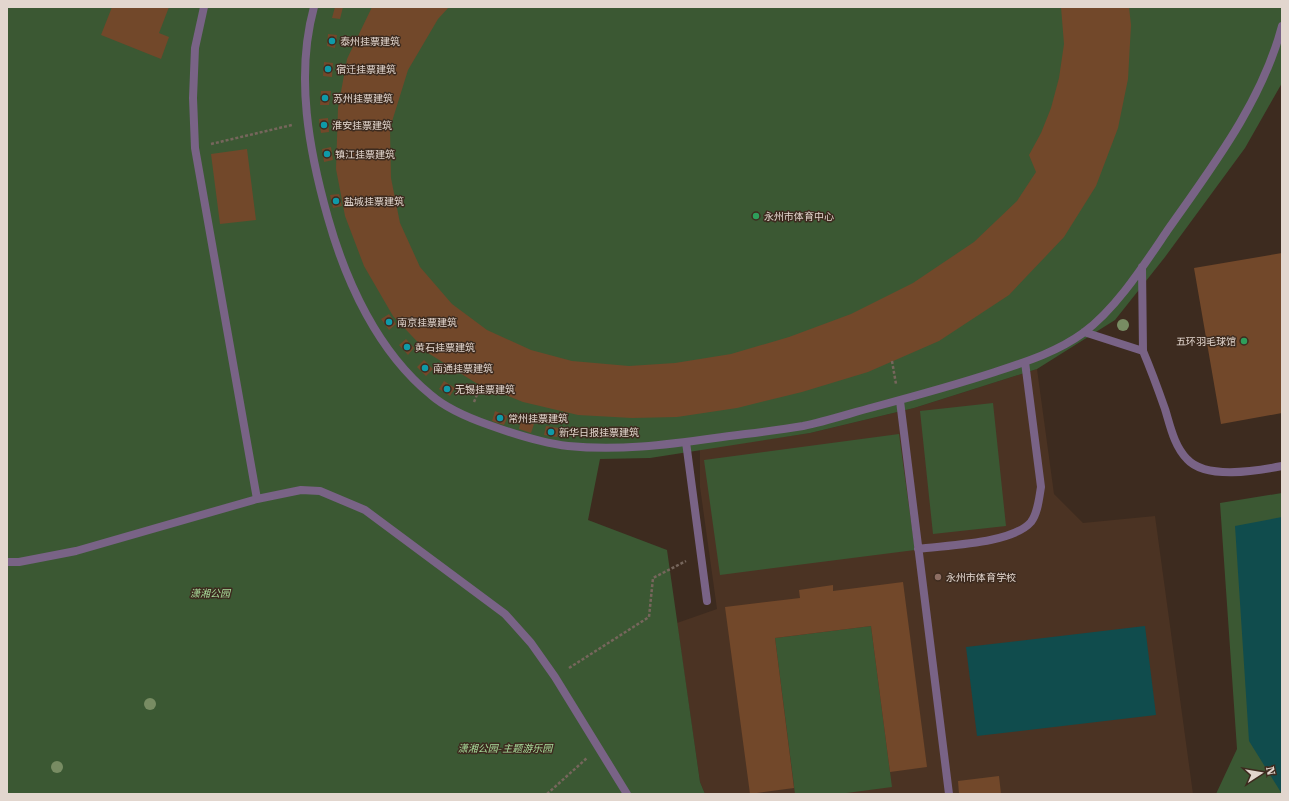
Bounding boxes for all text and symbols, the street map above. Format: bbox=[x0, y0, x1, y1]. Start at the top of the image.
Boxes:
marker: 泰州挂票建筑 bbox=[327, 36, 337, 46]
place label: 泰州挂票建筑 bbox=[340, 36, 400, 47]
marker: 宿迁挂票建筑 bbox=[323, 64, 333, 74]
place label: 宿迁挂票建筑 bbox=[336, 64, 396, 75]
marker: 苏州挂票建筑 bbox=[320, 93, 330, 103]
place label: 苏州挂票建筑 bbox=[333, 93, 393, 104]
marker: 淮安挂票建筑 bbox=[319, 120, 329, 130]
place label: 淮安挂票建筑 bbox=[332, 120, 392, 131]
marker: 镇江挂票建筑 bbox=[322, 149, 332, 159]
place label: 镇江挂票建筑 bbox=[335, 149, 395, 160]
marker: 盐城挂票建筑 bbox=[331, 196, 341, 206]
place label: 盐城挂票建筑 bbox=[344, 196, 404, 207]
marker: 永州市体育中心 bbox=[751, 211, 761, 221]
place label: 永州市体育中心 bbox=[764, 211, 834, 222]
marker: 南京挂票建筑 bbox=[384, 317, 394, 327]
place label: 南京挂票建筑 bbox=[397, 317, 457, 328]
place label: 五环羽毛球馆 bbox=[1176, 336, 1236, 347]
marker: 五环羽毛球馆 bbox=[1239, 336, 1249, 346]
marker: 黄石挂票建筑 bbox=[402, 342, 412, 352]
place label: 黄石挂票建筑 bbox=[415, 342, 475, 353]
marker: 南通挂票建筑 bbox=[420, 363, 430, 373]
place label: 南通挂票建筑 bbox=[433, 363, 493, 374]
marker: 无锡挂票建筑 bbox=[442, 384, 452, 394]
place label: 无锡挂票建筑 bbox=[455, 384, 515, 395]
marker: 常州挂票建筑 bbox=[495, 413, 505, 423]
place label: 常州挂票建筑 bbox=[508, 413, 568, 424]
marker: 新华日报挂票建筑 bbox=[546, 427, 556, 437]
place label: 新华日报挂票建筑 bbox=[559, 427, 639, 438]
marker: 永州市体育学校 bbox=[933, 572, 943, 582]
place label: 永州市体育学校 bbox=[946, 572, 1016, 583]
park label: 潇湘公园 bbox=[190, 588, 232, 599]
park label: 潇湘公园-主题游乐园 bbox=[458, 743, 554, 754]
north arrow bbox=[1241, 753, 1281, 793]
text: N bbox=[1263, 766, 1278, 777]

